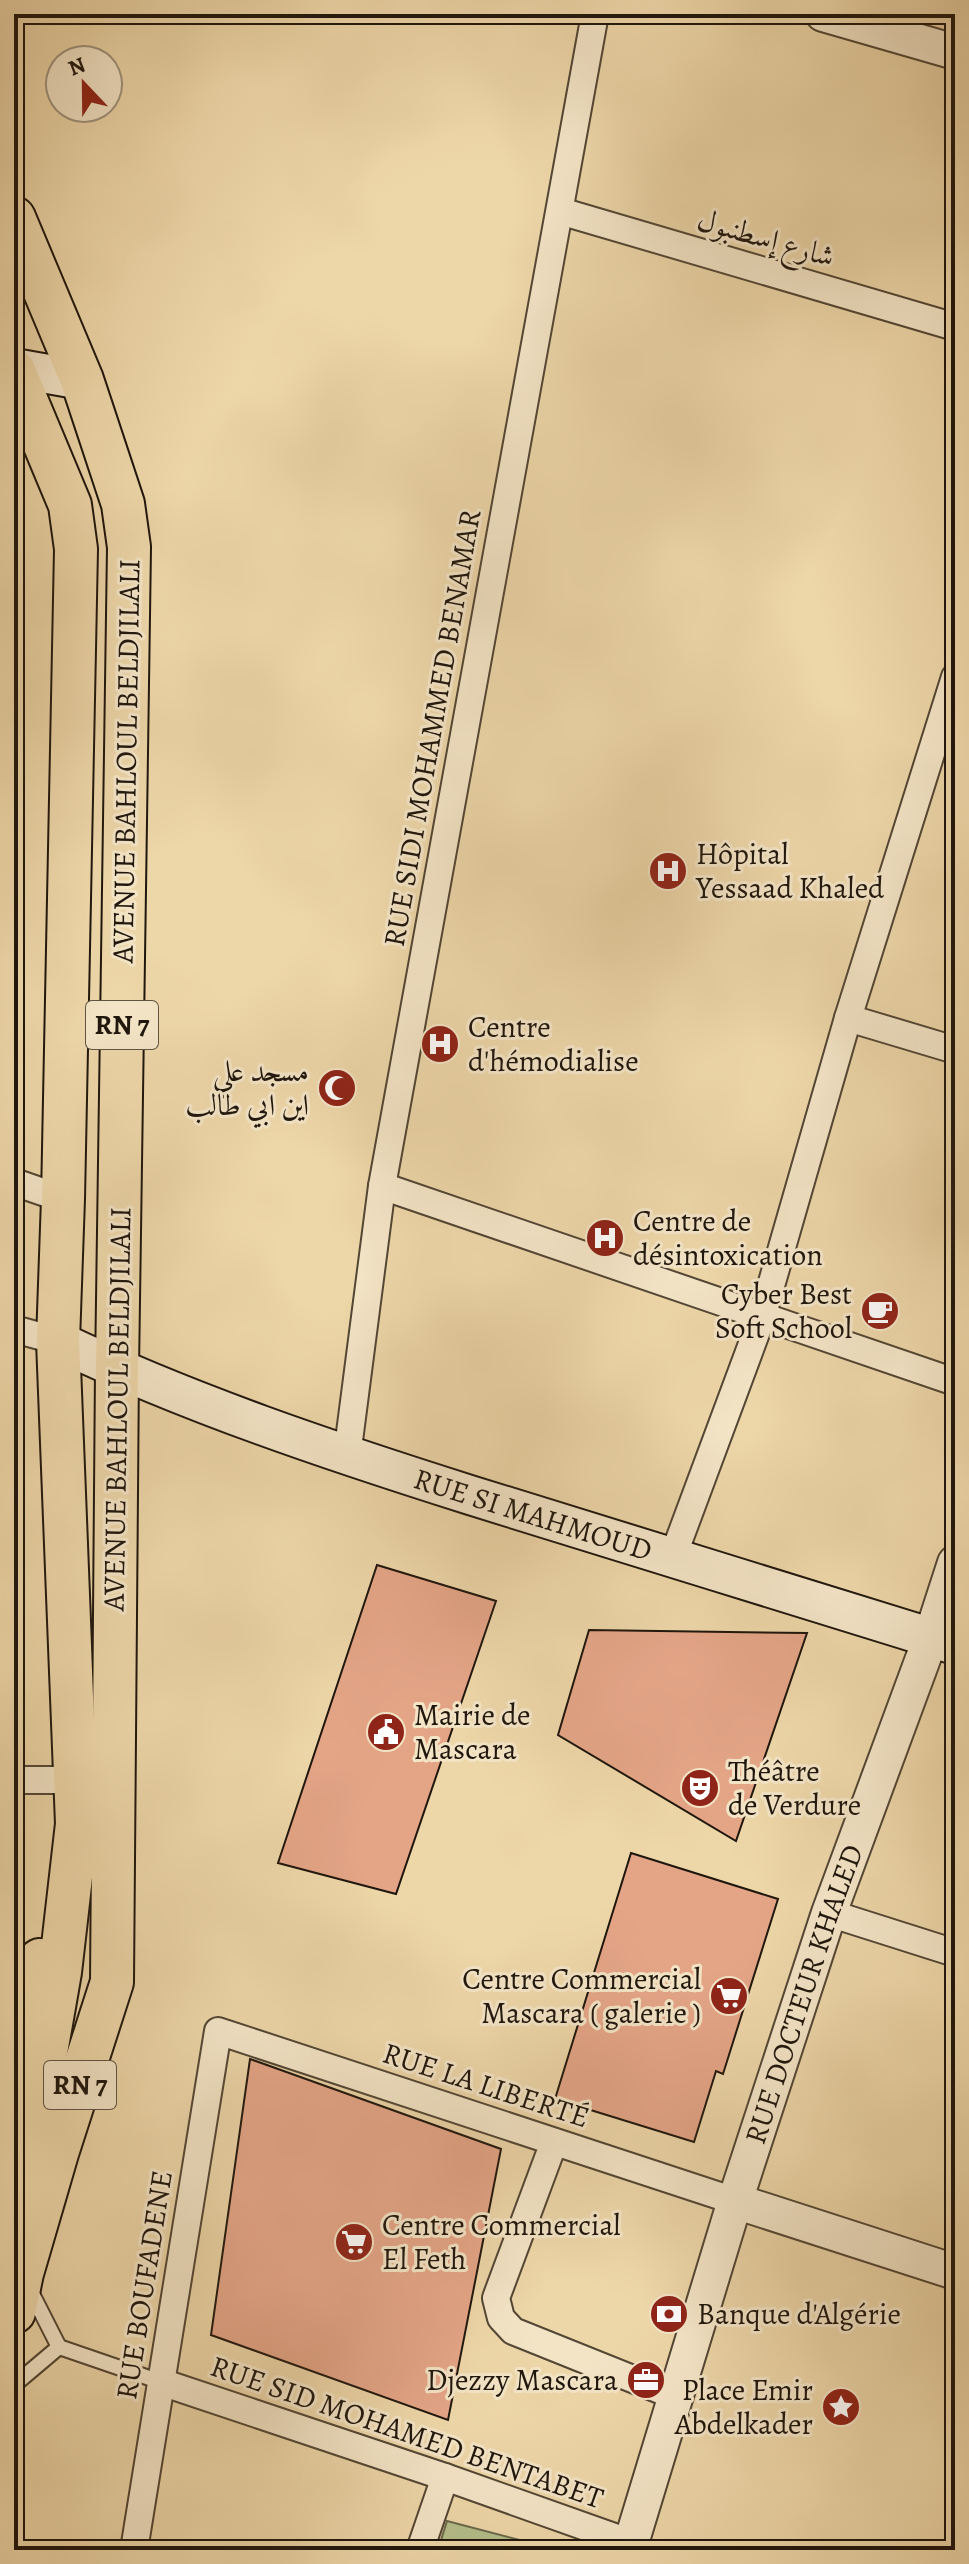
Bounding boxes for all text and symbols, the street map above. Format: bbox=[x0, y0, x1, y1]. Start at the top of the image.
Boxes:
north arrow bbox=[44, 44, 124, 124]
text: N bbox=[64, 49, 90, 83]
street label: شارع إسطنبول bbox=[691, 199, 839, 281]
street label: RUE SIDI MOHAMMED BENAMAR bbox=[374, 506, 490, 950]
street label: AVENUE BAHLOUL BELDJILALI bbox=[102, 559, 150, 964]
place label: Hôpital Yessaad Khaled bbox=[695, 834, 885, 908]
hospital icon: Hôpital Yessaad Khaled bbox=[647, 850, 689, 892]
road number: RN 7 bbox=[86, 1001, 158, 1049]
place label: Centre d'hémodialise bbox=[468, 1007, 639, 1081]
hospital icon: Centre d'hémodialise bbox=[419, 1023, 461, 1065]
place label: مسجد علي اين ابي طالب bbox=[185, 1051, 309, 1129]
mosque icon: مسجد علي اين ابي طالب bbox=[316, 1067, 358, 1109]
place label: Centre de désintoxication bbox=[633, 1201, 823, 1275]
street label: AVENUE BAHLOUL BELDJILALI bbox=[93, 1207, 141, 1612]
hospital icon: Centre de désintoxication bbox=[584, 1217, 626, 1259]
place label: Cyber Best Soft School bbox=[715, 1274, 852, 1348]
cafe icon: Cyber Best Soft School bbox=[859, 1290, 901, 1332]
street label: RUE SI MAHMOUD bbox=[409, 1458, 657, 1570]
place label: Mairie de Mascara bbox=[414, 1695, 530, 1769]
public building icon: Mairie de Mascara bbox=[365, 1711, 407, 1753]
place label: Théâtre de Verdure bbox=[728, 1751, 861, 1825]
theatre icon: Théâtre de Verdure bbox=[679, 1767, 721, 1809]
street label: RUE DOCTEUR KHALED bbox=[735, 1839, 873, 2149]
place label: Centre Commercial Mascara ( galerie ) bbox=[462, 1959, 701, 2033]
supermarket icon: Centre Commercial Mascara ( galerie ) bbox=[708, 1975, 750, 2017]
street label: RUE LA LIBERTÉ bbox=[378, 2033, 594, 2137]
road number: RN 7 bbox=[44, 2061, 116, 2109]
street label: RUE BOUFADENE bbox=[106, 2168, 182, 2402]
place label: Centre Commercial El Feth bbox=[382, 2205, 621, 2279]
supermarket icon: Centre Commercial El Feth bbox=[333, 2221, 375, 2263]
bank icon: Banque d'Algérie bbox=[648, 2293, 690, 2335]
place label: Banque d'Algérie bbox=[697, 2294, 901, 2334]
street label: RUE SID MOHAMED BENTABET bbox=[205, 2346, 609, 2518]
office icon: Djezzy Mascara bbox=[625, 2359, 667, 2401]
place label: Djezzy Mascara bbox=[426, 2360, 618, 2400]
place label: Place Emir Abdelkader bbox=[674, 2370, 813, 2444]
place icon: Place Emir Abdelkader bbox=[820, 2386, 862, 2428]

